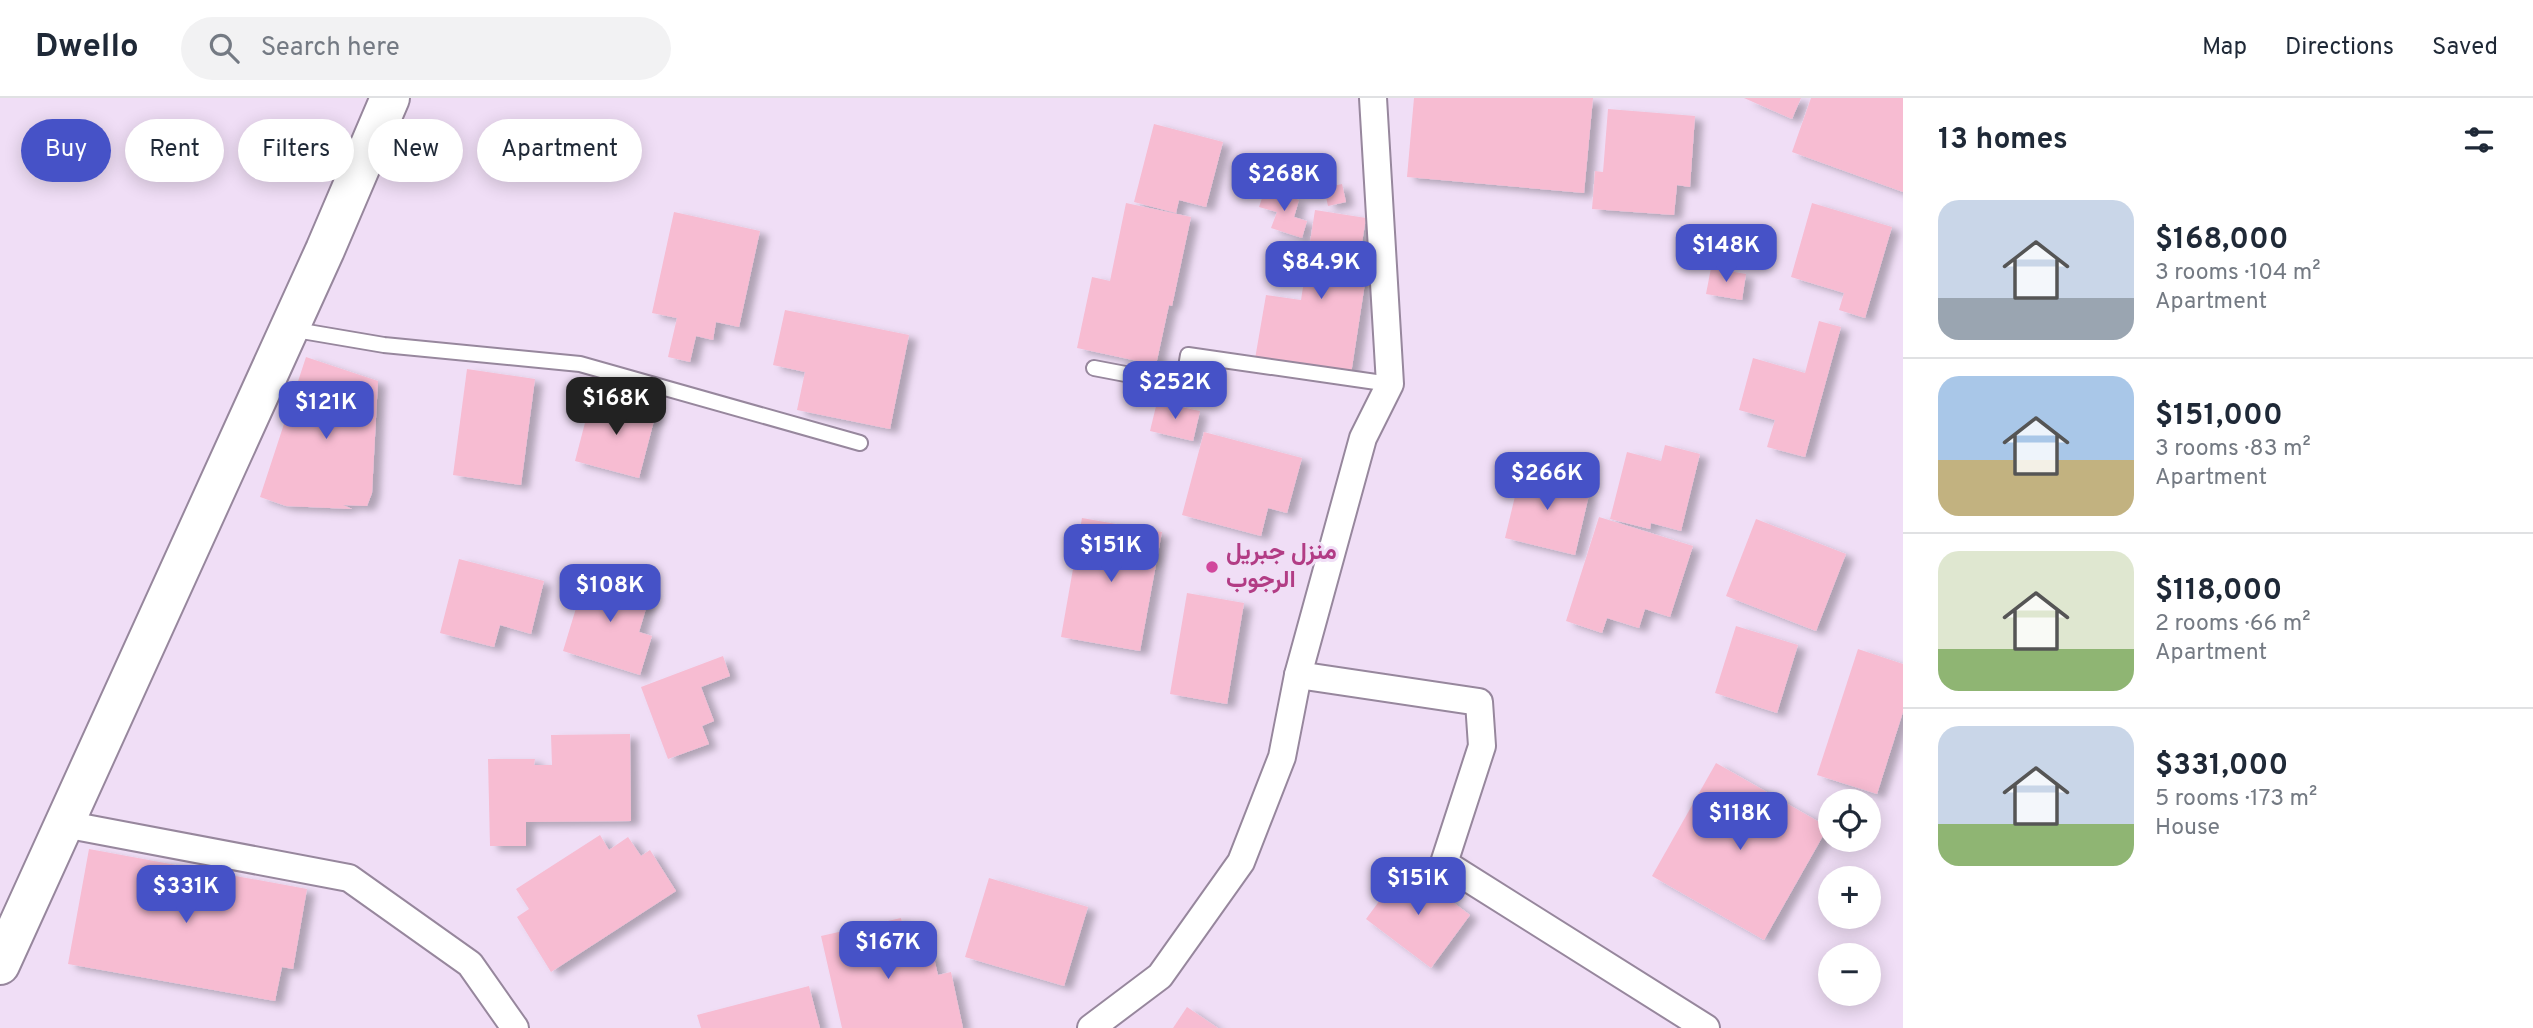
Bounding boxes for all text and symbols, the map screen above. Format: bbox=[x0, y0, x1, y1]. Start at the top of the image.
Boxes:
search box bbox=[181, 17, 671, 80]
text: Dwello bbox=[35, 27, 139, 69]
icon: search bbox=[205, 29, 243, 67]
text: Search here bbox=[261, 32, 400, 65]
text: Map bbox=[2202, 33, 2247, 63]
text: Directions bbox=[2285, 33, 2394, 63]
text: Saved bbox=[2432, 33, 2498, 63]
chip: Buy bbox=[21, 119, 111, 182]
chip: Rent bbox=[125, 119, 224, 182]
chip: Filters bbox=[238, 119, 354, 182]
chip: New bbox=[368, 119, 463, 182]
chip: Apartment bbox=[477, 119, 642, 182]
icon: filters bbox=[2460, 121, 2498, 159]
text: 13 homes bbox=[1938, 122, 2068, 159]
pin: $268K bbox=[1235, 153, 1333, 213]
text: $268K bbox=[1248, 161, 1320, 190]
text: $168,000 bbox=[2155, 222, 2289, 259]
pin: $148K bbox=[1677, 225, 1775, 284]
icon: home bbox=[1994, 228, 2078, 312]
text: $148K bbox=[1692, 232, 1760, 261]
pin: $84.9K bbox=[1264, 242, 1378, 301]
text: $84.9K bbox=[1281, 249, 1361, 278]
text: 3 rooms · 104 m² bbox=[2155, 259, 2320, 288]
text: Apartment bbox=[2155, 288, 2267, 317]
pin: $252K bbox=[1126, 362, 1224, 421]
text: $252K bbox=[1139, 369, 1211, 398]
pin: $168K bbox=[567, 378, 665, 437]
pin: $121K bbox=[277, 382, 375, 441]
text: $168K bbox=[582, 385, 650, 414]
text: $121K bbox=[295, 389, 357, 418]
text: $151,000 bbox=[2155, 398, 2283, 435]
icon: home bbox=[1994, 404, 2078, 488]
text: 3 rooms · 83 m² bbox=[2155, 435, 2311, 464]
pin: $266K bbox=[1498, 452, 1596, 512]
text: $266K bbox=[1511, 460, 1583, 489]
text: Apartment bbox=[2155, 464, 2267, 493]
pin: $151K bbox=[1062, 524, 1160, 584]
text: $151K bbox=[1080, 532, 1142, 561]
place label: منزل جبريل الرجوب bbox=[1226, 538, 1337, 596]
marker: منزل جبريل الرجوب bbox=[1204, 559, 1220, 575]
pin: $108K bbox=[561, 564, 659, 624]
text: $108K bbox=[576, 572, 644, 601]
text: $118,000 bbox=[2155, 573, 2282, 610]
icon: home bbox=[1994, 579, 2078, 663]
text: 2 rooms · 66 m² bbox=[2155, 610, 2311, 639]
text: Apartment bbox=[2155, 639, 2267, 668]
text: $331,000 bbox=[2155, 748, 2288, 785]
icon: home bbox=[1994, 754, 2078, 838]
text: 5 rooms · 173 m² bbox=[2155, 785, 2317, 814]
map controls bbox=[1818, 789, 1881, 1006]
button: locate bbox=[1818, 789, 1881, 852]
pin: $118K bbox=[1691, 792, 1789, 852]
text: $118K bbox=[1709, 800, 1771, 829]
text: House bbox=[2155, 814, 2220, 843]
pin: $151K bbox=[1369, 858, 1467, 917]
text: $151K bbox=[1387, 865, 1449, 894]
pin: $331K bbox=[137, 866, 235, 925]
button: + bbox=[1818, 866, 1881, 929]
text: $331K bbox=[153, 873, 219, 902]
pin: $167K bbox=[839, 922, 937, 981]
text: $167K bbox=[855, 929, 921, 958]
button: − bbox=[1818, 943, 1881, 1006]

